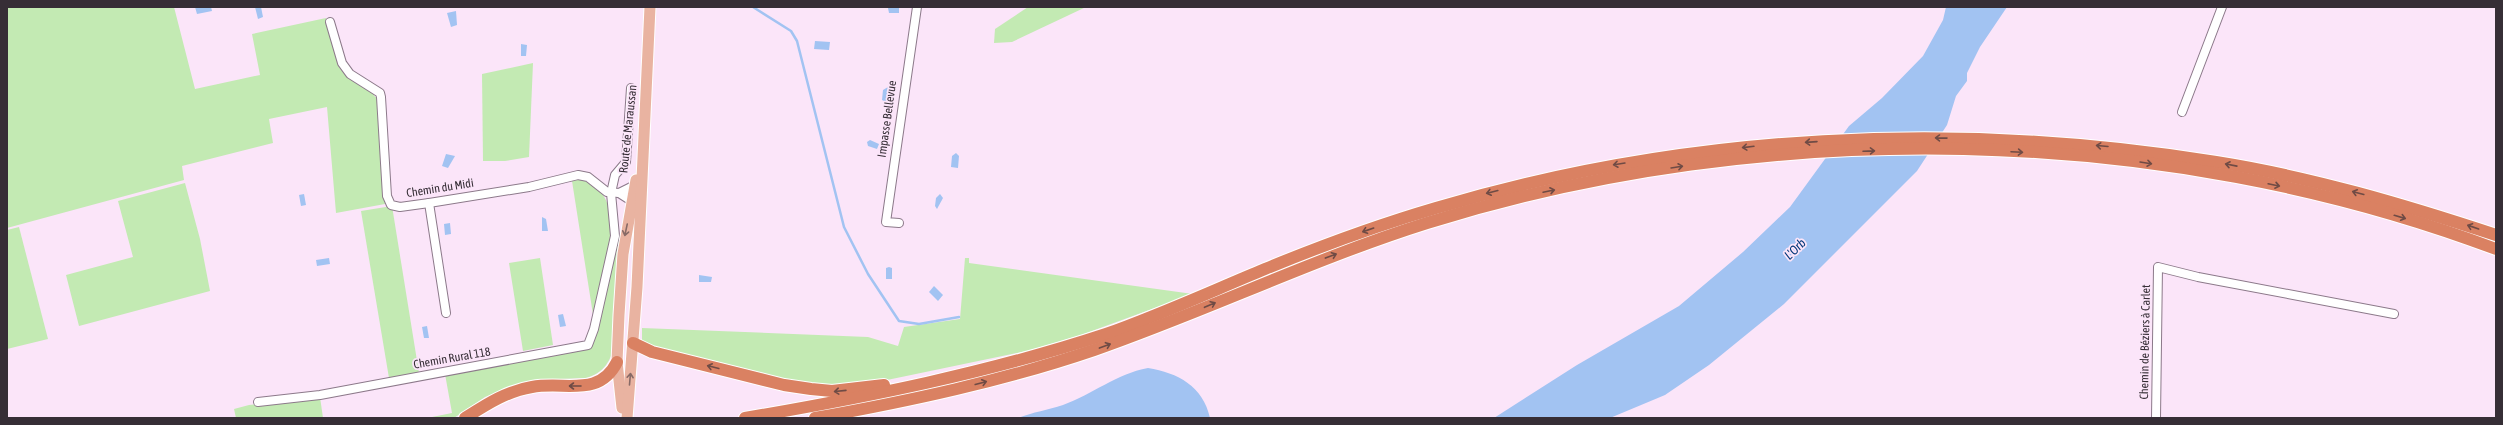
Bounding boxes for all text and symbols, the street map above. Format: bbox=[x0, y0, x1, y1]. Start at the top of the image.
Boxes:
street label: Impasse Bellevue bbox=[875, 80, 899, 158]
street label: Route de Maraussan bbox=[616, 84, 640, 174]
one-way arrow bbox=[1935, 134, 1948, 142]
one-way arrow bbox=[1805, 138, 1818, 145]
one-way arrow bbox=[1742, 143, 1755, 151]
one-way arrow bbox=[2096, 143, 2109, 150]
one-way arrow bbox=[1862, 147, 1875, 154]
one-way arrow bbox=[2010, 148, 2023, 156]
one-way arrow bbox=[2139, 160, 2152, 168]
one-way arrow bbox=[2225, 160, 2238, 168]
one-way arrow bbox=[1613, 161, 1626, 169]
one-way arrow bbox=[1670, 163, 1683, 171]
street label: Chemin du Midi bbox=[405, 176, 475, 200]
one-way arrow bbox=[2268, 182, 2281, 190]
one-way arrow bbox=[1542, 186, 1555, 194]
one-way arrow bbox=[1486, 189, 1499, 197]
one-way arrow bbox=[2352, 189, 2365, 196]
one-way arrow bbox=[2394, 214, 2407, 221]
one-way arrow bbox=[622, 223, 630, 236]
one-way arrow bbox=[2467, 223, 2479, 231]
one-way arrow bbox=[1361, 227, 1374, 234]
water label: L'Orb bbox=[1781, 235, 1809, 263]
one-way arrow bbox=[1324, 252, 1337, 259]
street label: Chemin de Béziers à Carlet bbox=[2137, 284, 2153, 400]
one-way arrow bbox=[1204, 301, 1216, 308]
one-way arrow bbox=[1099, 341, 1111, 349]
street label: Chemin Rural 118 bbox=[412, 344, 492, 372]
one-way arrow bbox=[707, 363, 720, 370]
one-way arrow bbox=[627, 373, 634, 386]
one-way arrow bbox=[974, 379, 987, 386]
one-way arrow bbox=[569, 382, 582, 390]
one-way arrow bbox=[834, 387, 847, 394]

